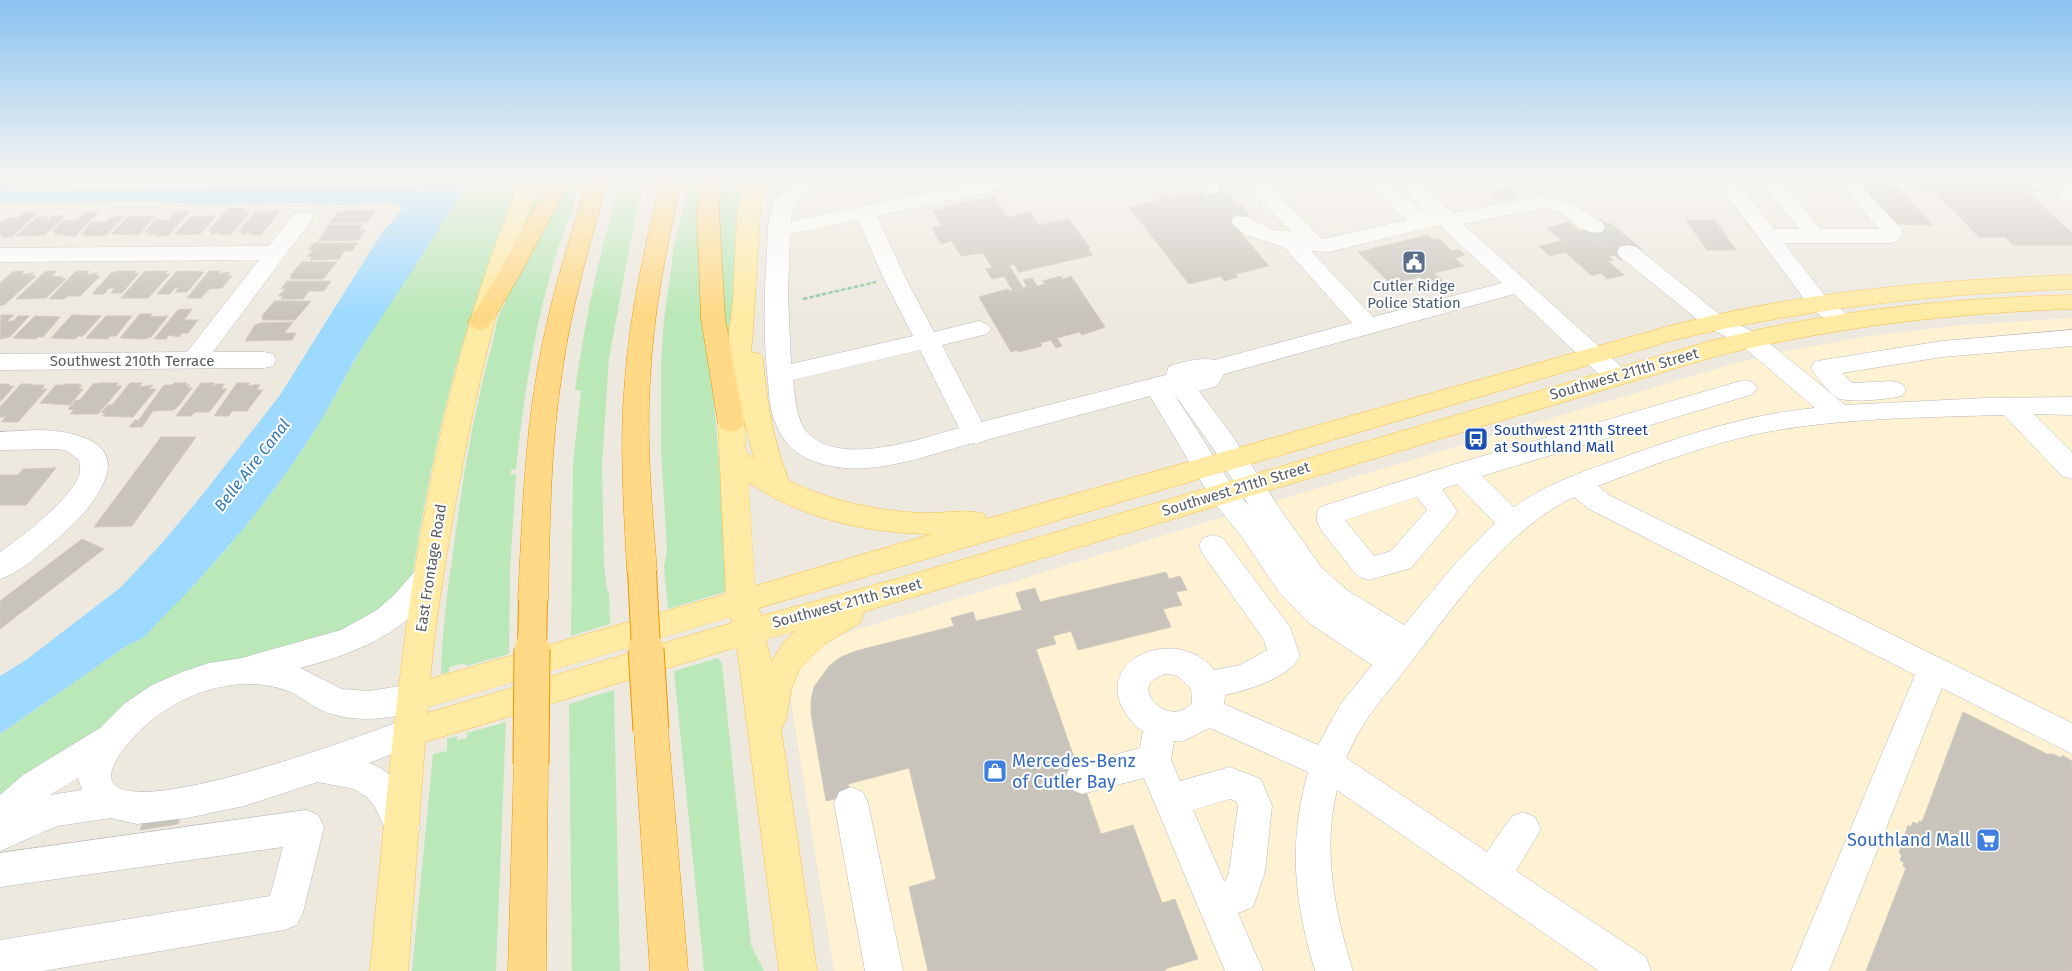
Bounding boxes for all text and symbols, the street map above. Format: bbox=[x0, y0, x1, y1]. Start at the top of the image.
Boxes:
public building icon: Cutler Ridge Police Station bbox=[1401, 249, 1427, 275]
place label: Cutler Ridge Police Station bbox=[1367, 277, 1461, 312]
street label: Southwest 211th Street bbox=[1548, 344, 1701, 404]
street label: Southwest 210th Terrace bbox=[50, 352, 214, 370]
water label: Belle Aire Canal bbox=[210, 415, 294, 515]
place label: Southwest 211th Street at Southland Mall bbox=[1494, 421, 1648, 456]
bus stop icon: Southwest 211th Street at Southland Mall bbox=[1463, 426, 1489, 452]
street label: Southwest 211th Street bbox=[1160, 458, 1313, 520]
street label: East Frontage Road bbox=[412, 503, 450, 633]
street label: Southwest 211th Street bbox=[770, 574, 924, 632]
place label: Mercedes-Benz of Cutler Bay bbox=[1012, 750, 1136, 793]
shop icon: Mercedes-Benz of Cutler Bay bbox=[982, 758, 1008, 784]
supermarket icon: Southland Mall bbox=[1975, 827, 2001, 853]
place label: Southland Mall bbox=[1847, 829, 1970, 851]

